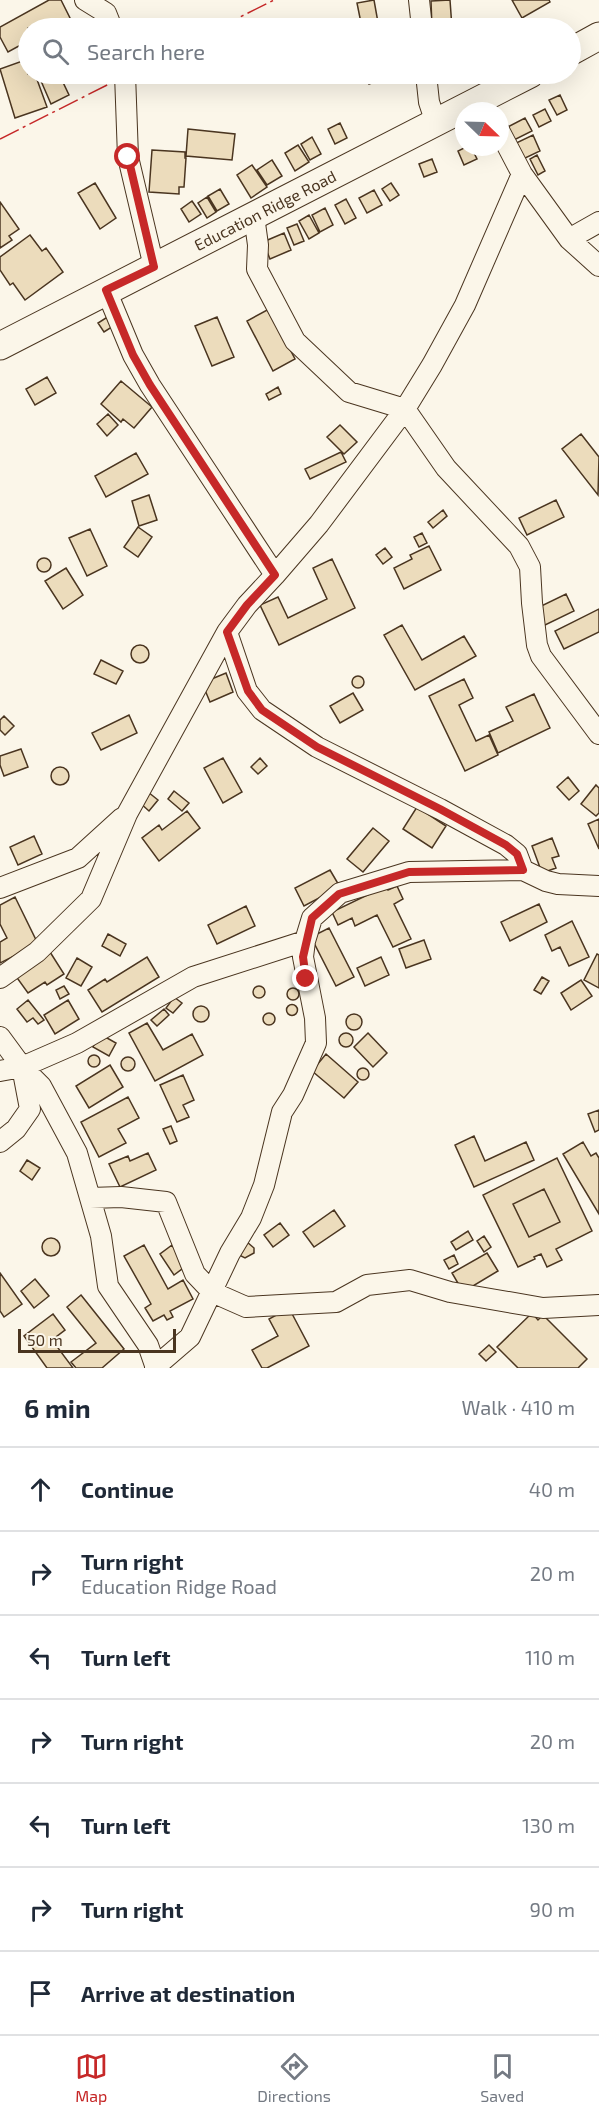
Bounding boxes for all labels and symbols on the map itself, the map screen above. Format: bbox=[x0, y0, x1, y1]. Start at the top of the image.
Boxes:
north arrow bbox=[455, 102, 509, 156]
route start bbox=[114, 143, 140, 169]
street label: Education Ridge Road bbox=[191, 166, 339, 254]
route end bbox=[292, 965, 318, 991]
scale bar bbox=[18, 1326, 176, 1354]

